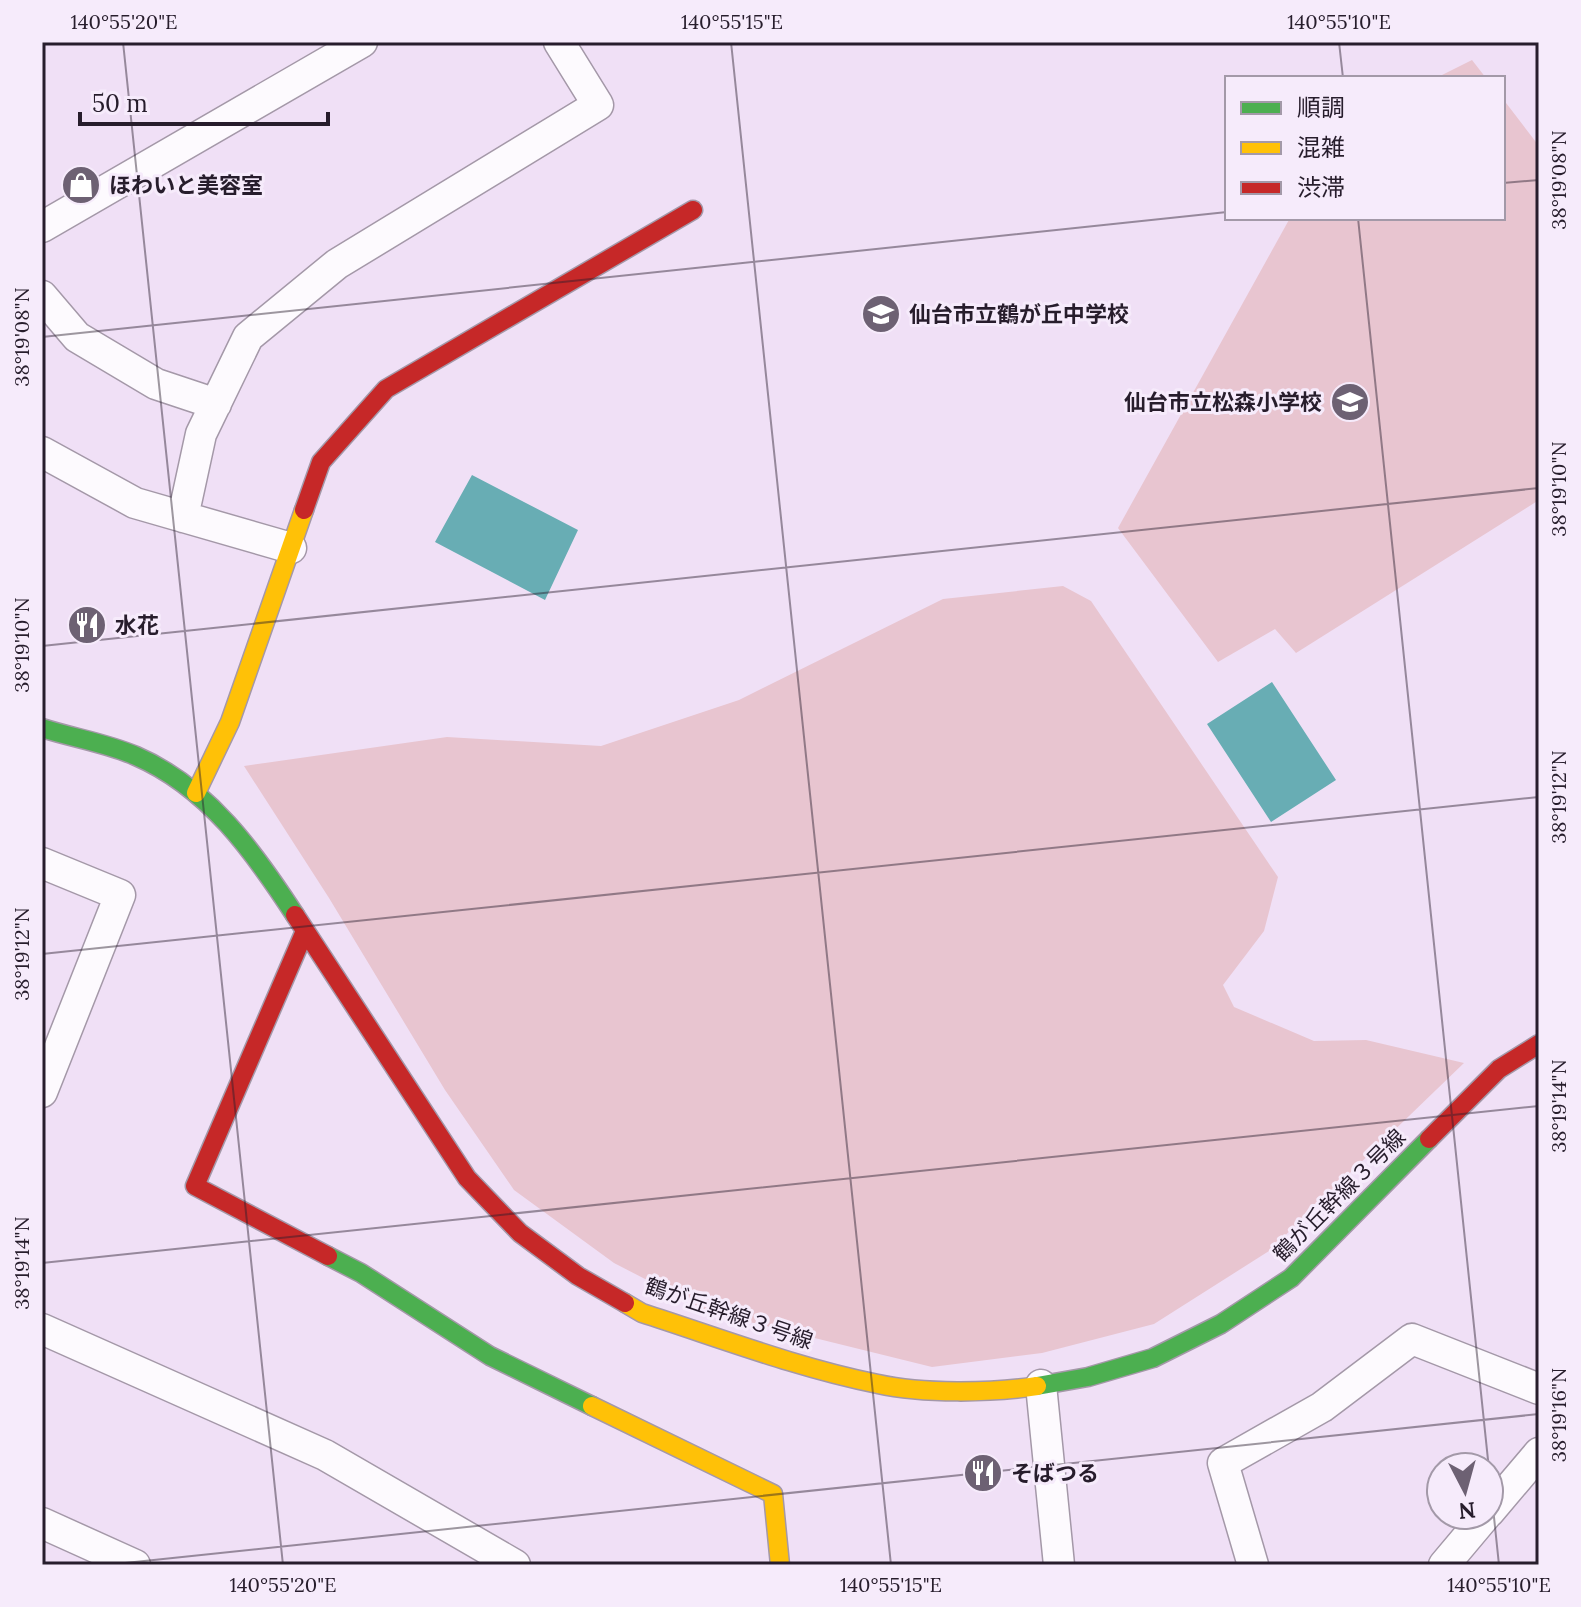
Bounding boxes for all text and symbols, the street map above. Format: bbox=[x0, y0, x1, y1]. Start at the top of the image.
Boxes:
text: 140°55'20"E bbox=[70, 9, 178, 34]
text: 140°55'15"E bbox=[681, 9, 783, 34]
text: 140°55'10"E bbox=[1287, 9, 1391, 34]
scale bar bbox=[80, 76, 328, 126]
legend bbox=[1225, 76, 1505, 220]
text: 50 m bbox=[92, 88, 148, 119]
text: 順調 bbox=[1297, 92, 1345, 123]
text: 38°19'08"N bbox=[1546, 130, 1571, 230]
text: 混雑 bbox=[1297, 132, 1345, 163]
shop icon: ほわいと美容室 bbox=[60, 164, 102, 206]
place label: ほわいと美容室 bbox=[109, 171, 263, 199]
text: 渋滞 bbox=[1297, 172, 1345, 203]
text: 38°19'08"N bbox=[9, 287, 34, 387]
school or university icon: 仙台市立鶴が丘中学校 bbox=[860, 293, 902, 335]
place label: 仙台市立鶴が丘中学校 bbox=[909, 300, 1129, 328]
school or university icon: 仙台市立松森小学校 bbox=[1329, 381, 1371, 423]
place label: 仙台市立松森小学校 bbox=[1124, 388, 1322, 416]
text: 38°19'10"N bbox=[1546, 441, 1571, 537]
text: 38°19'10"N bbox=[9, 597, 34, 693]
restaurant icon: 水花 bbox=[66, 604, 108, 646]
place label: 水花 bbox=[115, 611, 159, 639]
text: 38°19'12"N bbox=[1546, 750, 1571, 844]
text: 38°19'12"N bbox=[9, 907, 34, 1001]
text: 38°19'14"N bbox=[1546, 1059, 1571, 1153]
street label: 鶴が丘幹線３号線 bbox=[1267, 1123, 1411, 1267]
text: 38°19'14"N bbox=[9, 1216, 34, 1310]
street label: 鶴が丘幹線３号線 bbox=[641, 1271, 817, 1355]
text: 38°19'16"N bbox=[1546, 1368, 1571, 1462]
north arrow bbox=[1425, 1451, 1505, 1531]
restaurant icon: そばつる bbox=[962, 1452, 1004, 1494]
place label: そばつる bbox=[1011, 1459, 1099, 1487]
text: N bbox=[1457, 1496, 1477, 1526]
text: 140°55'20"E bbox=[229, 1572, 337, 1597]
text: 140°55'15"E bbox=[840, 1572, 942, 1597]
text: 140°55'10"E bbox=[1447, 1572, 1551, 1597]

